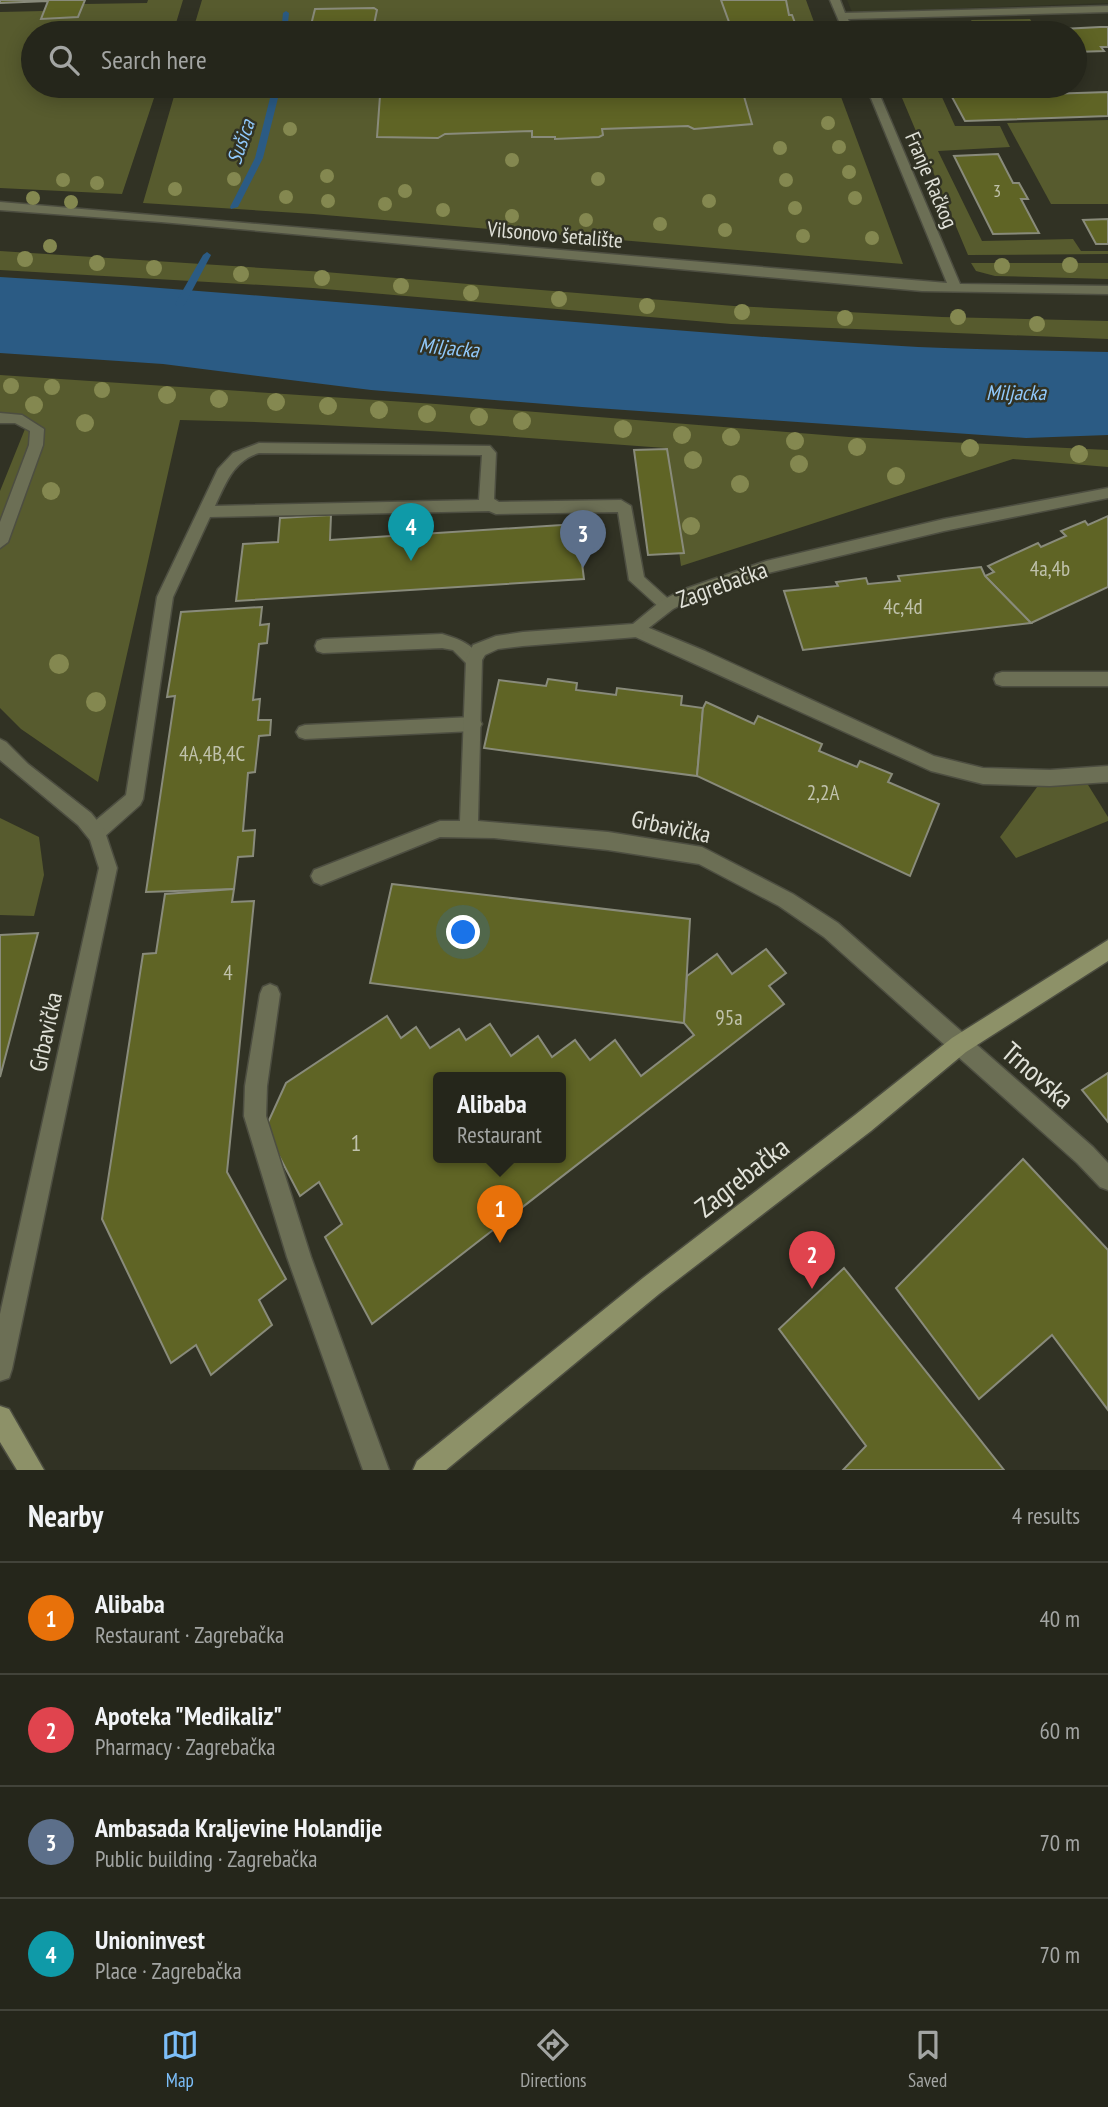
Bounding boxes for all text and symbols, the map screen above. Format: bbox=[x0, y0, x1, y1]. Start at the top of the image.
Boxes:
search box bbox=[21, 21, 1087, 98]
icon: search bbox=[45, 41, 83, 79]
text: Search here bbox=[101, 43, 207, 76]
water label: Sušica bbox=[220, 114, 261, 168]
street label: Franje Račkog bbox=[899, 128, 964, 232]
house number: 3 bbox=[993, 179, 1001, 202]
street label: Vilsonovo šetalište bbox=[485, 215, 624, 254]
water label: Miljacka bbox=[418, 331, 482, 364]
water label: Miljacka bbox=[986, 379, 1047, 406]
pin: 4 bbox=[388, 503, 434, 561]
pin: 3 bbox=[560, 510, 606, 568]
street label: Zagrebačka bbox=[672, 554, 771, 615]
house number: 4a,4b bbox=[1030, 555, 1070, 582]
house number: 4c,4d bbox=[883, 593, 923, 620]
house number: 4A,4B,4C bbox=[179, 740, 245, 767]
house number: 2,2A bbox=[807, 779, 839, 806]
street label: Grbavička bbox=[629, 803, 714, 850]
your location bbox=[446, 915, 480, 949]
house number: 4 bbox=[223, 959, 233, 986]
street label: Grbavička bbox=[22, 989, 69, 1074]
house number: 95a bbox=[715, 1004, 743, 1031]
street label: Trnovska bbox=[994, 1033, 1082, 1116]
popup bbox=[433, 1072, 566, 1163]
text: Alibaba bbox=[457, 1087, 527, 1120]
text: Restaurant bbox=[457, 1120, 542, 1149]
house number: 1 bbox=[351, 1127, 361, 1158]
street label: Zagrebačka bbox=[687, 1128, 796, 1225]
pin: 1 bbox=[477, 1185, 523, 1243]
pin: 2 bbox=[789, 1231, 835, 1289]
text: Nearby bbox=[28, 1496, 103, 1535]
text: 4 results bbox=[1012, 1501, 1080, 1530]
text: Alibaba bbox=[95, 1587, 165, 1620]
text: 1 bbox=[46, 1604, 57, 1633]
text: 40 m bbox=[1039, 1604, 1080, 1633]
text: Restaurant · Zagrebačka bbox=[95, 1620, 284, 1649]
text: Apoteka "Medikaliz" bbox=[95, 1699, 282, 1732]
text: 2 bbox=[46, 1716, 57, 1745]
text: 60 m bbox=[1039, 1716, 1080, 1745]
text: Pharmacy · Zagrebačka bbox=[95, 1732, 276, 1761]
text: Ambasada Kraljevine Holandije bbox=[95, 1811, 382, 1844]
text: 3 bbox=[46, 1828, 57, 1857]
text: 70 m bbox=[1039, 1828, 1080, 1857]
text: Public building · Zagrebačka bbox=[95, 1844, 317, 1873]
text: Unioninvest bbox=[95, 1923, 205, 1956]
text: 4 bbox=[46, 1940, 57, 1969]
text: 70 m bbox=[1039, 1940, 1080, 1969]
text: Place · Zagrebačka bbox=[95, 1956, 242, 1985]
tab: Map bbox=[161, 2026, 199, 2092]
tab: Directions bbox=[520, 2026, 586, 2092]
tab: Saved bbox=[908, 2026, 947, 2092]

